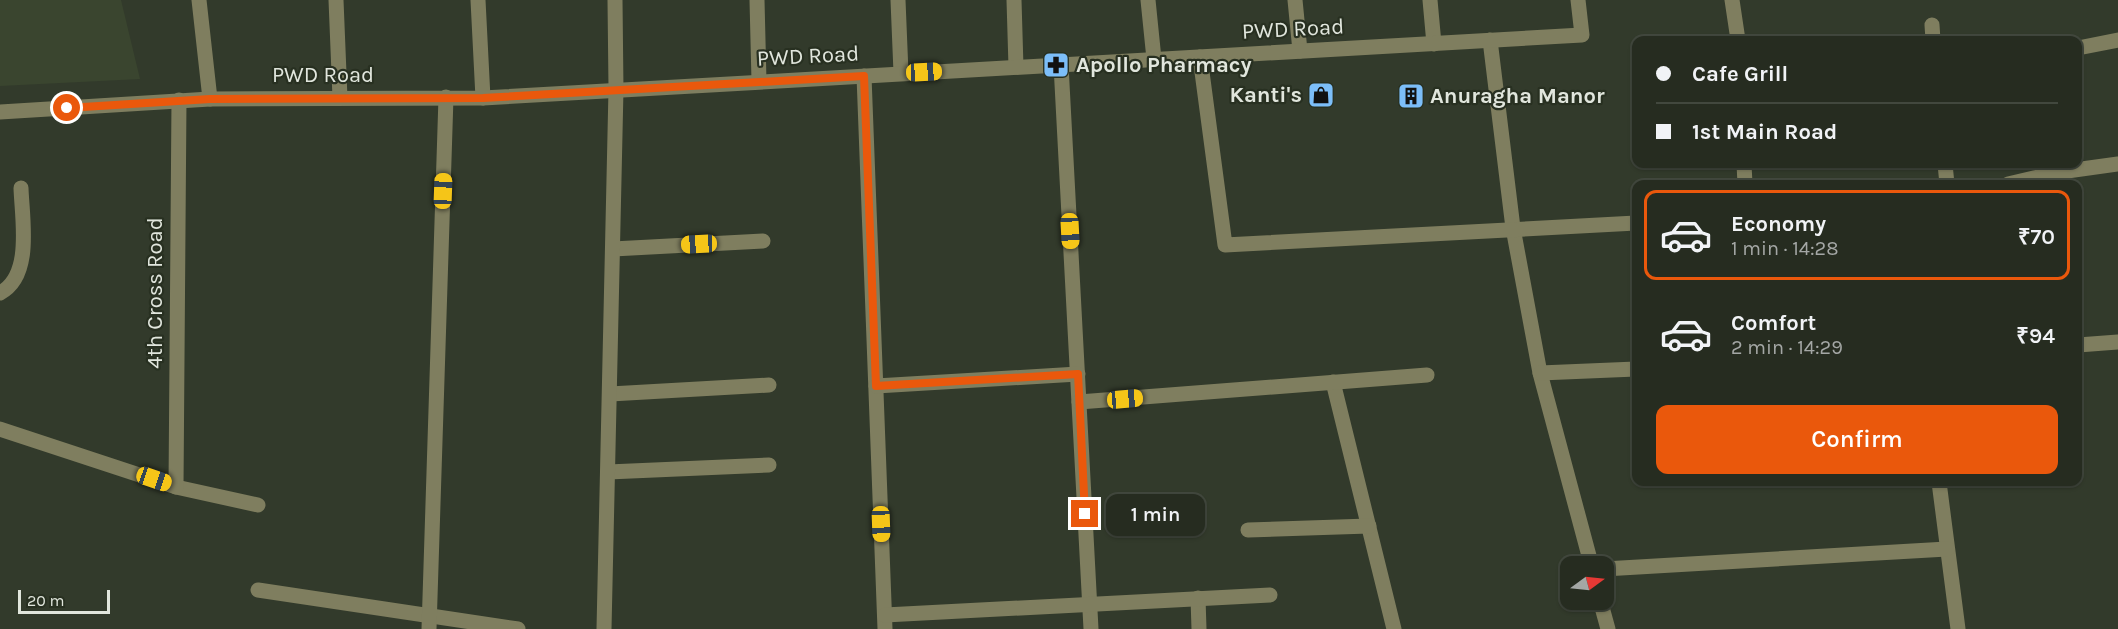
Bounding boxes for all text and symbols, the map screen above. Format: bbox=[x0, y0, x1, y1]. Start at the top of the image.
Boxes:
street label: PWD Road bbox=[1241, 13, 1345, 45]
street label: PWD Road bbox=[756, 40, 860, 72]
pharmacy icon: Apollo Pharmacy bbox=[1041, 50, 1071, 80]
place label: Apollo Pharmacy bbox=[1076, 52, 1252, 78]
text: Cafe Grill bbox=[1692, 61, 1788, 87]
street label: PWD Road bbox=[272, 62, 374, 88]
car bbox=[906, 62, 942, 82]
shop icon: Kanti's bbox=[1306, 80, 1336, 110]
building icon: Anuragha Manor bbox=[1396, 81, 1426, 111]
place label: Kanti's bbox=[1230, 82, 1302, 108]
place label: Anuragha Manor bbox=[1430, 83, 1605, 109]
route start bbox=[53, 94, 80, 121]
text: 1st Main Road bbox=[1692, 119, 1837, 145]
car bbox=[433, 173, 453, 209]
icon: car bbox=[1659, 208, 1713, 262]
text: Economy bbox=[1731, 211, 1826, 237]
car bbox=[1060, 213, 1080, 249]
street label: 4th Cross Road bbox=[142, 217, 168, 369]
text: ₹70 bbox=[2018, 224, 2055, 250]
car bbox=[681, 234, 717, 254]
text: 1 min · 14:28 bbox=[1731, 237, 1838, 260]
icon: car bbox=[1659, 307, 1713, 361]
text: Comfort bbox=[1731, 310, 1816, 336]
text: ₹94 bbox=[2016, 323, 2055, 349]
text: 2 min · 14:29 bbox=[1731, 336, 1843, 359]
car bbox=[1106, 388, 1144, 410]
button: Confirm bbox=[1656, 405, 2058, 474]
car bbox=[134, 465, 174, 493]
callout: 1 min bbox=[1106, 493, 1205, 535]
route end bbox=[1071, 500, 1098, 527]
text: 1 min bbox=[1131, 503, 1180, 526]
car bbox=[871, 506, 891, 542]
north arrow bbox=[1560, 556, 1614, 610]
map controls bbox=[1560, 556, 1614, 610]
scale bar bbox=[18, 587, 110, 614]
text: 20 m bbox=[27, 591, 65, 610]

